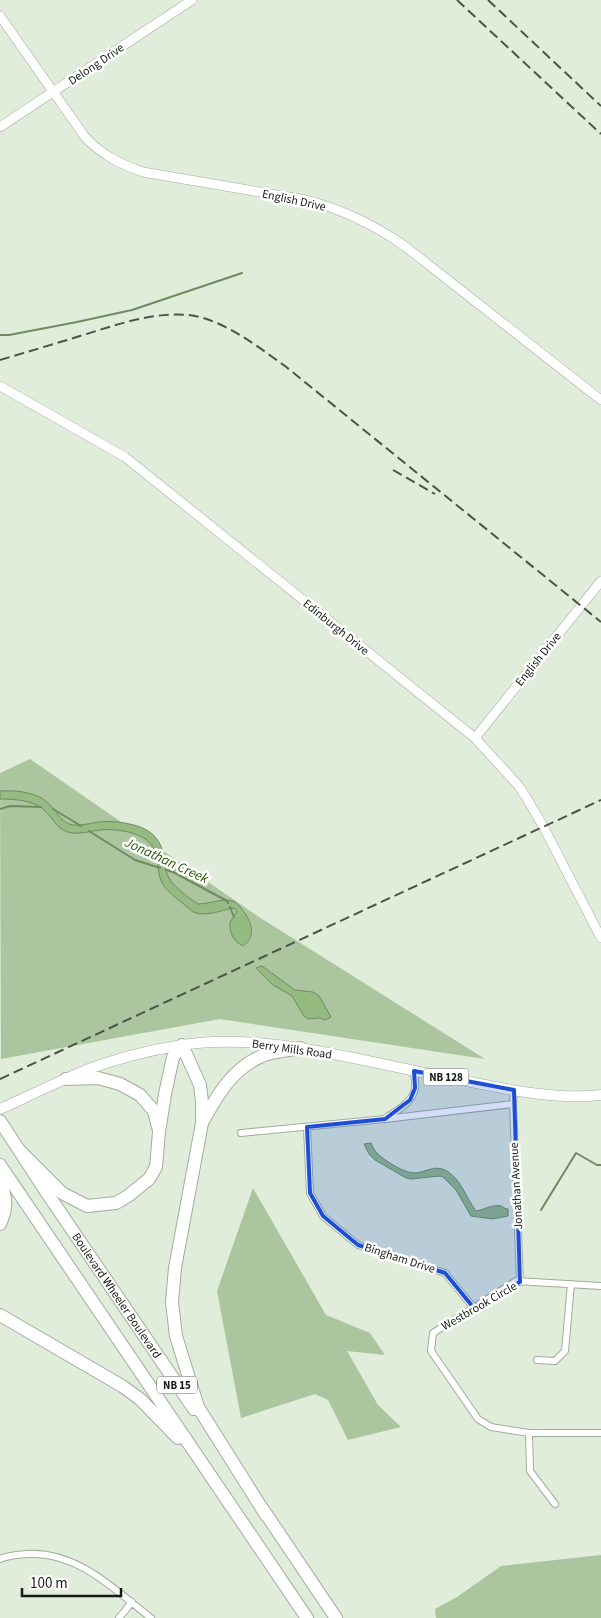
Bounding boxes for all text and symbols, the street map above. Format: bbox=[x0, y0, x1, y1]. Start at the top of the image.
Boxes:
street label: Delong Drive bbox=[65, 39, 128, 89]
street label: English Drive bbox=[260, 185, 327, 216]
street label: Edinburgh Drive bbox=[299, 595, 372, 659]
street label: English Drive bbox=[511, 629, 565, 690]
water label: Jonathan Creek bbox=[120, 832, 212, 889]
street label: Berry Mills Road bbox=[251, 1035, 333, 1064]
road number: NB 128 bbox=[424, 1068, 468, 1086]
street label: Jonathan Avenue bbox=[506, 1142, 527, 1230]
street label: Boulevard Wheeler Boulevard bbox=[68, 1230, 165, 1362]
street label: Bingham Drive bbox=[362, 1239, 437, 1278]
street label: Westbrook Circle bbox=[438, 1278, 520, 1335]
road number: NB 15 bbox=[157, 1376, 197, 1394]
scale bar bbox=[22, 1566, 121, 1598]
text: 100 m bbox=[30, 1573, 68, 1594]

